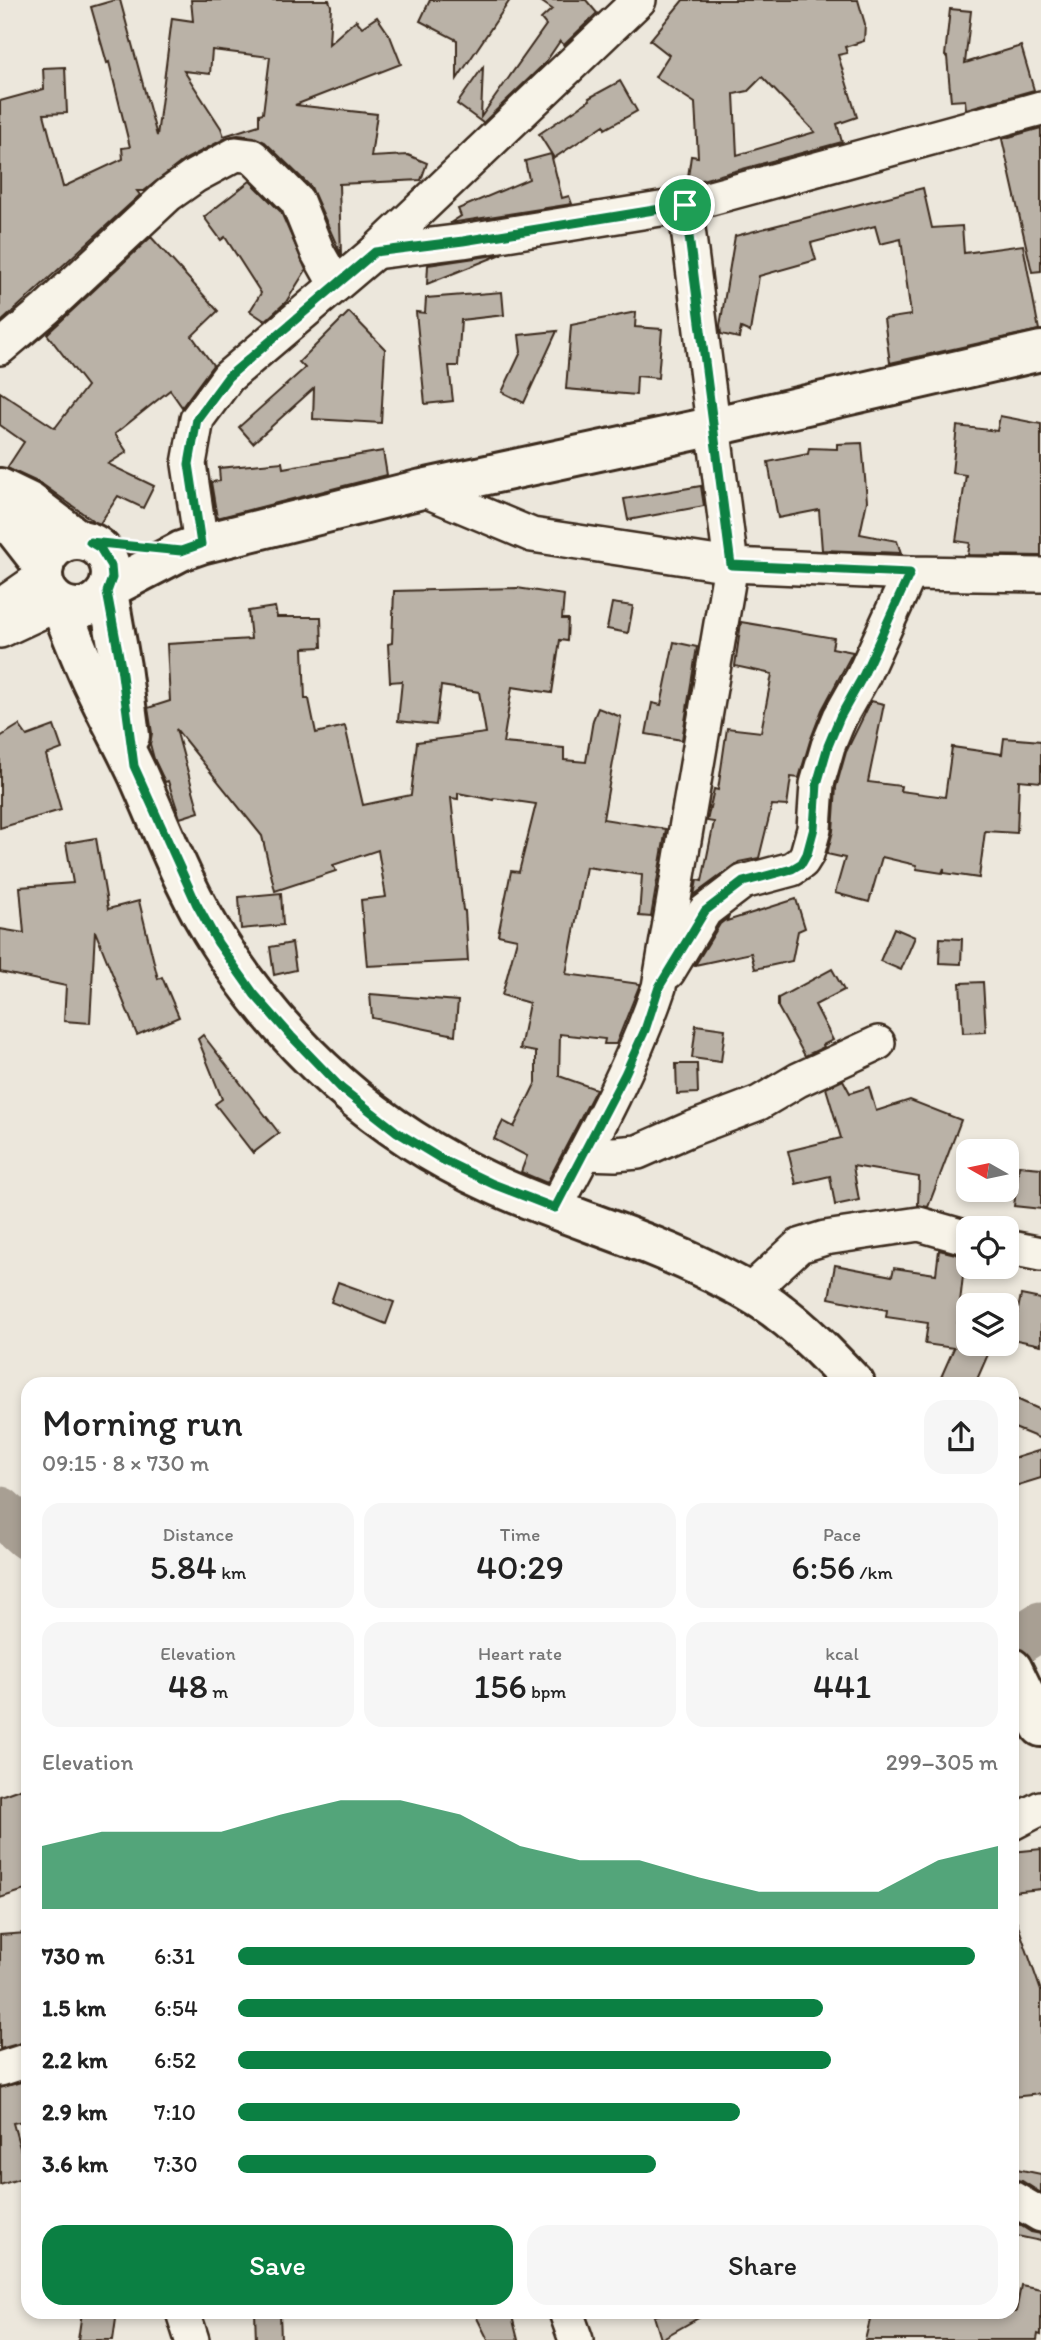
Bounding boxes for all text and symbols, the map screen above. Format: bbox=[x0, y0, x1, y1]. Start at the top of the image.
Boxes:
pin bbox=[655, 175, 715, 235]
icon: arrive bbox=[666, 186, 704, 224]
north arrow bbox=[956, 1139, 1018, 1202]
map controls bbox=[956, 1139, 1019, 1356]
button: locate bbox=[956, 1216, 1019, 1279]
button: layers bbox=[956, 1293, 1019, 1356]
text: Morning run bbox=[42, 1400, 243, 1446]
button: share bbox=[924, 1400, 998, 1474]
text: 09:15 · 8 × 730 m bbox=[42, 1449, 209, 1477]
text: Distance bbox=[162, 1523, 234, 1546]
text: Time bbox=[500, 1523, 540, 1546]
text: Pace bbox=[823, 1523, 861, 1546]
text: 5.84 bbox=[150, 1546, 217, 1588]
text: 40:29 bbox=[476, 1546, 564, 1588]
text: 6:56 bbox=[791, 1546, 855, 1588]
text: km bbox=[217, 1561, 246, 1584]
text: /km bbox=[855, 1561, 893, 1584]
text: Elevation bbox=[160, 1642, 236, 1665]
text: Heart rate bbox=[478, 1642, 562, 1665]
text: kcal bbox=[825, 1642, 859, 1665]
text: 48 bbox=[168, 1665, 208, 1707]
text: 156 bbox=[474, 1665, 527, 1707]
text: 441 bbox=[813, 1665, 871, 1707]
text: m bbox=[208, 1680, 228, 1703]
text: bpm bbox=[527, 1680, 566, 1703]
text: Elevation bbox=[42, 1748, 133, 1776]
text: 299–305 m bbox=[886, 1748, 998, 1776]
text: 730 m bbox=[42, 1942, 105, 1970]
text: 6:31 bbox=[154, 1942, 195, 1970]
text: 1.5 km bbox=[42, 1994, 106, 2022]
text: 6:54 bbox=[154, 1994, 198, 2022]
text: 2.2 km bbox=[42, 2046, 107, 2074]
text: 6:52 bbox=[154, 2046, 196, 2074]
text: 2.9 km bbox=[42, 2098, 107, 2126]
text: 7:10 bbox=[154, 2098, 196, 2126]
text: 3.6 km bbox=[42, 2150, 108, 2178]
text: 7:30 bbox=[154, 2150, 198, 2178]
button: Save bbox=[42, 2225, 513, 2305]
button: Share bbox=[527, 2225, 998, 2305]

